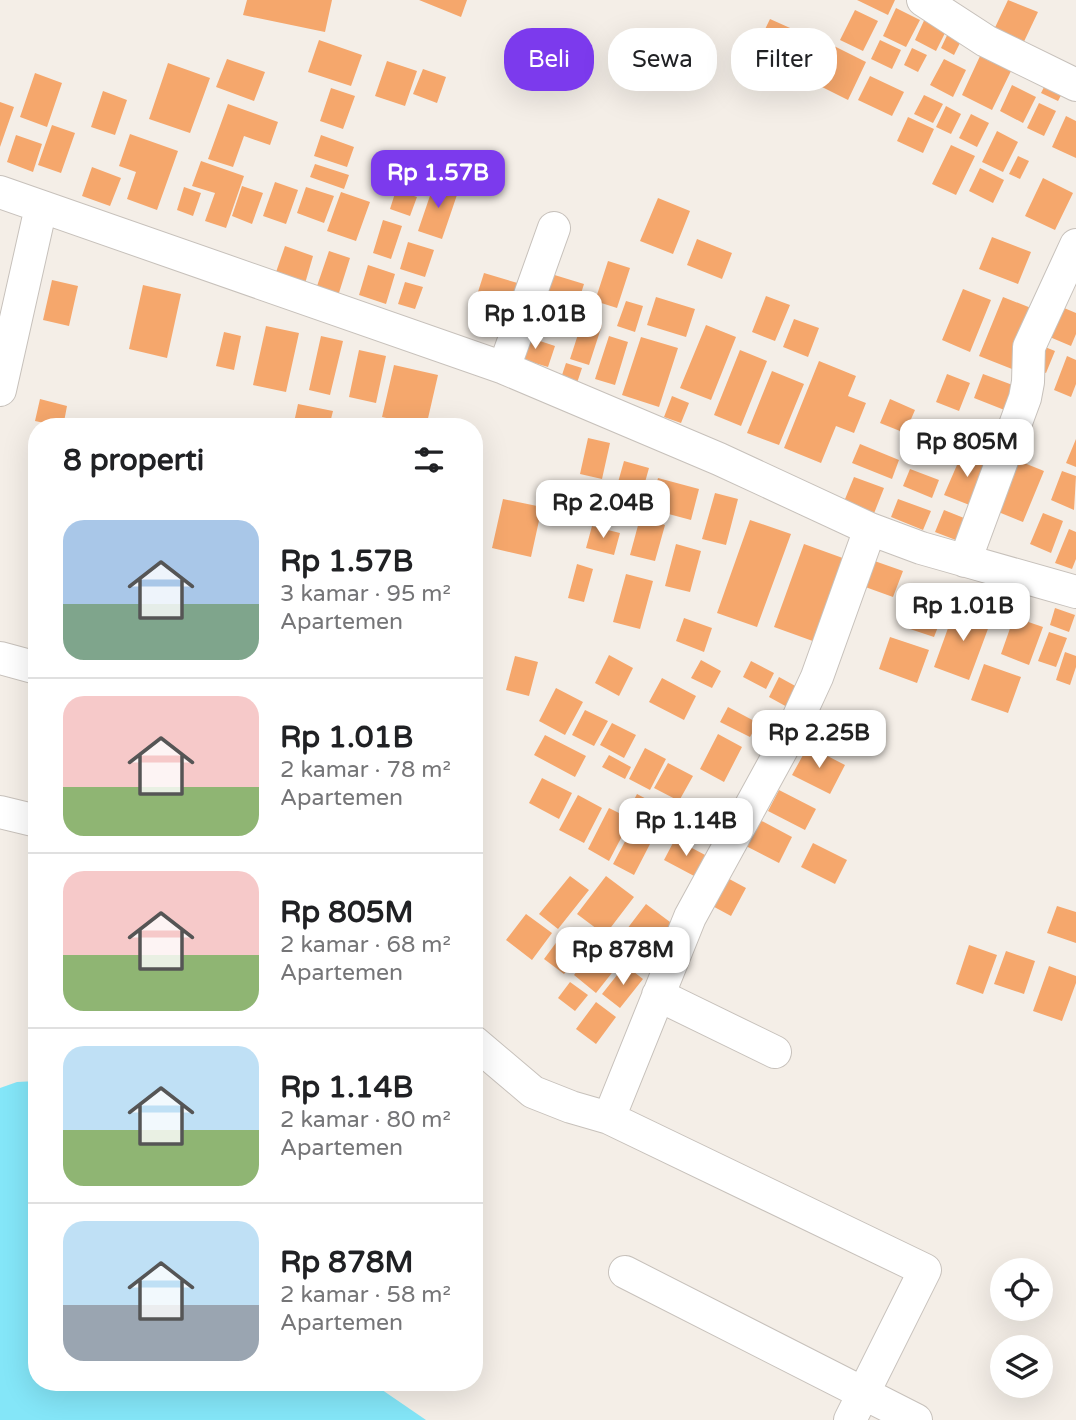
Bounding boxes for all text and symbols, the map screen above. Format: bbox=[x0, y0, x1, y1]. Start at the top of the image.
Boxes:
chip: Beli bbox=[504, 28, 594, 91]
chip: Sewa bbox=[608, 28, 717, 91]
chip: Filter bbox=[731, 28, 837, 91]
pin: Rp 1.57B bbox=[366, 150, 510, 210]
text: Rp 1.57B bbox=[387, 159, 489, 187]
pin: Rp 1.01B bbox=[463, 292, 607, 351]
text: Rp 1.01B bbox=[484, 300, 586, 328]
pin: Rp 805M bbox=[902, 420, 1032, 479]
text: Rp 805M bbox=[916, 428, 1018, 456]
icon: filters bbox=[410, 441, 448, 479]
text: 8 properti bbox=[63, 442, 204, 479]
pin: Rp 2.04B bbox=[531, 480, 675, 540]
text: Rp 2.04B bbox=[552, 489, 654, 517]
text: Rp 1.57B bbox=[280, 543, 413, 580]
icon: home bbox=[119, 548, 203, 632]
text: 3 kamar · 95 m² bbox=[280, 580, 451, 608]
pin: Rp 1.01B bbox=[891, 584, 1035, 643]
text: Rp 1.01B bbox=[912, 592, 1014, 620]
text: Apartemen bbox=[280, 608, 403, 636]
pin: Rp 2.25B bbox=[747, 710, 891, 770]
text: Rp 1.01B bbox=[280, 719, 413, 756]
text: Rp 2.25B bbox=[768, 719, 870, 747]
icon: home bbox=[119, 724, 203, 808]
text: 2 kamar · 78 m² bbox=[280, 756, 451, 784]
text: Apartemen bbox=[280, 784, 403, 812]
pin: Rp 1.14B bbox=[614, 798, 758, 858]
text: Rp 1.14B bbox=[635, 807, 737, 835]
text: Rp 805M bbox=[280, 894, 414, 931]
icon: home bbox=[119, 899, 203, 983]
pin: Rp 878M bbox=[558, 928, 688, 987]
text: 2 kamar · 68 m² bbox=[280, 931, 451, 959]
text: Rp 878M bbox=[572, 936, 674, 964]
text: Apartemen bbox=[280, 959, 403, 987]
text: Rp 1.14B bbox=[280, 1069, 413, 1106]
icon: home bbox=[119, 1074, 203, 1158]
text: 2 kamar · 80 m² bbox=[280, 1106, 451, 1134]
text: Apartemen bbox=[280, 1134, 403, 1162]
text: Rp 878M bbox=[280, 1244, 414, 1281]
icon: home bbox=[119, 1249, 203, 1333]
map controls bbox=[990, 1258, 1053, 1398]
button: locate bbox=[990, 1258, 1053, 1321]
text: 2 kamar · 58 m² bbox=[280, 1281, 451, 1309]
text: Apartemen bbox=[280, 1309, 403, 1337]
button: layers bbox=[990, 1335, 1053, 1398]

